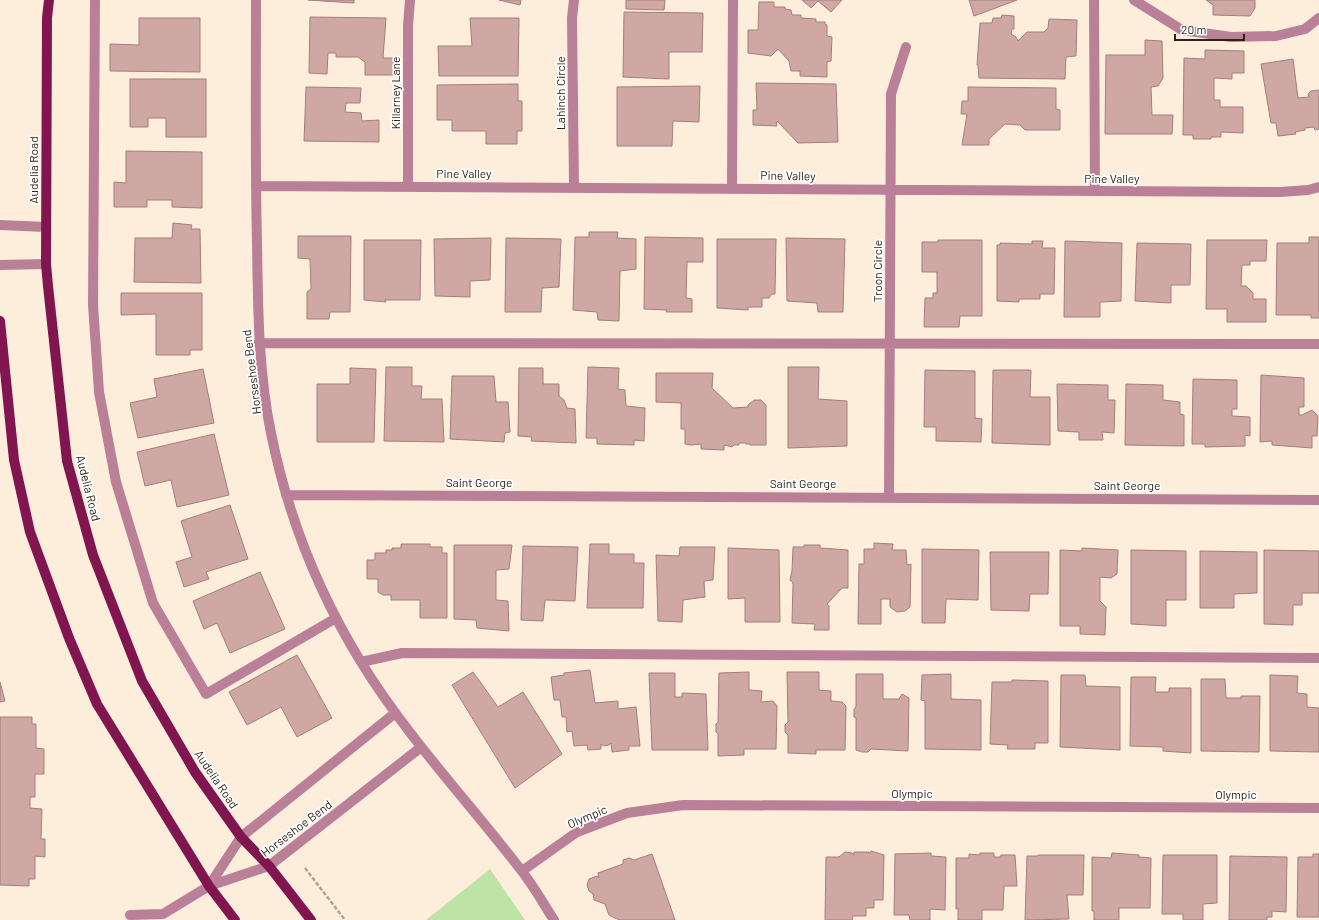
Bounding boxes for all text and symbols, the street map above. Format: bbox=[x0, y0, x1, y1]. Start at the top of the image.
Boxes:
scale bar bbox=[1175, 16, 1244, 42]
text: 20 m bbox=[1181, 22, 1207, 36]
street label: Lahinch Circle bbox=[553, 56, 567, 130]
street label: Killarney Lane bbox=[388, 57, 402, 129]
street label: Audelia Road bbox=[26, 136, 40, 204]
street label: Pine Valley bbox=[436, 166, 492, 180]
street label: Pine Valley bbox=[760, 168, 816, 182]
street label: Pine Valley bbox=[1084, 171, 1140, 185]
street label: Troon Circle bbox=[870, 240, 884, 302]
street label: Horseshoe Bend bbox=[239, 329, 263, 415]
street label: Audelia Road bbox=[74, 454, 104, 522]
street label: Saint George bbox=[446, 475, 512, 489]
street label: Saint George bbox=[770, 476, 836, 490]
street label: Saint George bbox=[1094, 478, 1160, 492]
street label: Audelia Road bbox=[192, 747, 242, 811]
street label: Olympic bbox=[891, 786, 933, 800]
street label: Olympic bbox=[1215, 787, 1257, 801]
street label: Horseshoe Bend bbox=[258, 797, 334, 859]
street label: Olympic bbox=[565, 801, 609, 831]

